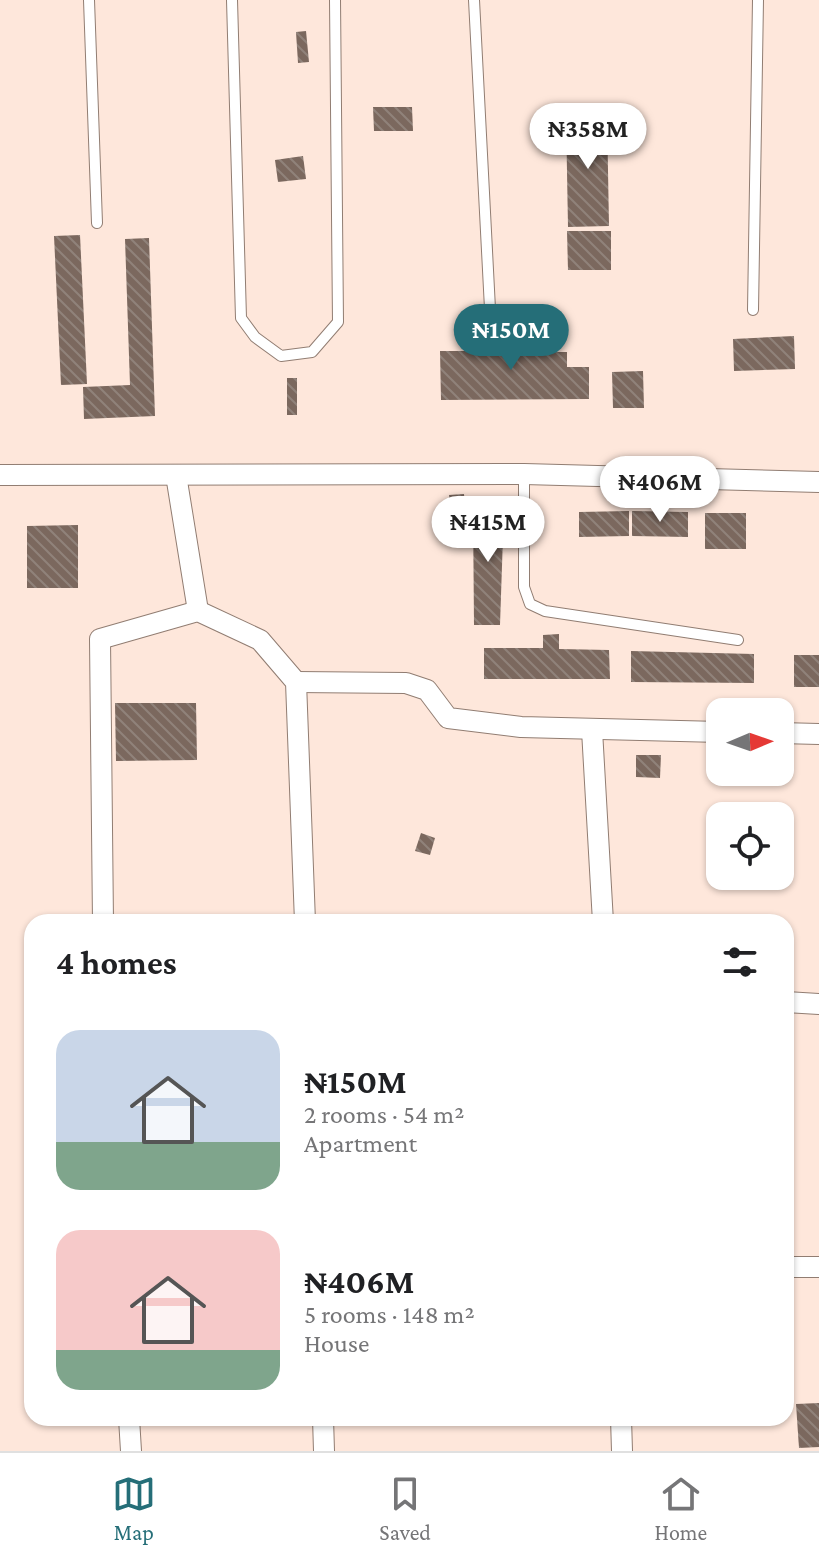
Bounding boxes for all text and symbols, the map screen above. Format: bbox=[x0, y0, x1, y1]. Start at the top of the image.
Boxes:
pin: ₦358M bbox=[532, 103, 644, 171]
text: ₦358M bbox=[548, 114, 628, 143]
pin: ₦150M bbox=[455, 304, 567, 372]
text: ₦150M bbox=[472, 315, 550, 344]
pin: ₦406M bbox=[604, 456, 716, 524]
text: ₦406M bbox=[618, 467, 702, 496]
pin: ₦415M bbox=[432, 496, 544, 564]
text: ₦415M bbox=[450, 507, 526, 536]
north arrow bbox=[706, 698, 794, 786]
map controls bbox=[706, 698, 794, 890]
button: locate bbox=[706, 802, 794, 890]
icon: filters bbox=[718, 940, 762, 984]
text: 4 homes bbox=[56, 944, 177, 981]
icon: home bbox=[120, 1062, 216, 1158]
text: ₦150M bbox=[304, 1063, 407, 1100]
text: 2 rooms · 54 m² bbox=[304, 1100, 464, 1129]
text: Apartment bbox=[304, 1129, 417, 1158]
icon: home bbox=[120, 1262, 216, 1358]
text: ₦406M bbox=[304, 1263, 414, 1300]
text: 5 rooms · 148 m² bbox=[304, 1300, 475, 1329]
text: House bbox=[304, 1329, 369, 1358]
tab: Map bbox=[112, 1472, 156, 1545]
tab: Saved bbox=[379, 1472, 431, 1545]
tab: Home bbox=[655, 1472, 707, 1545]

